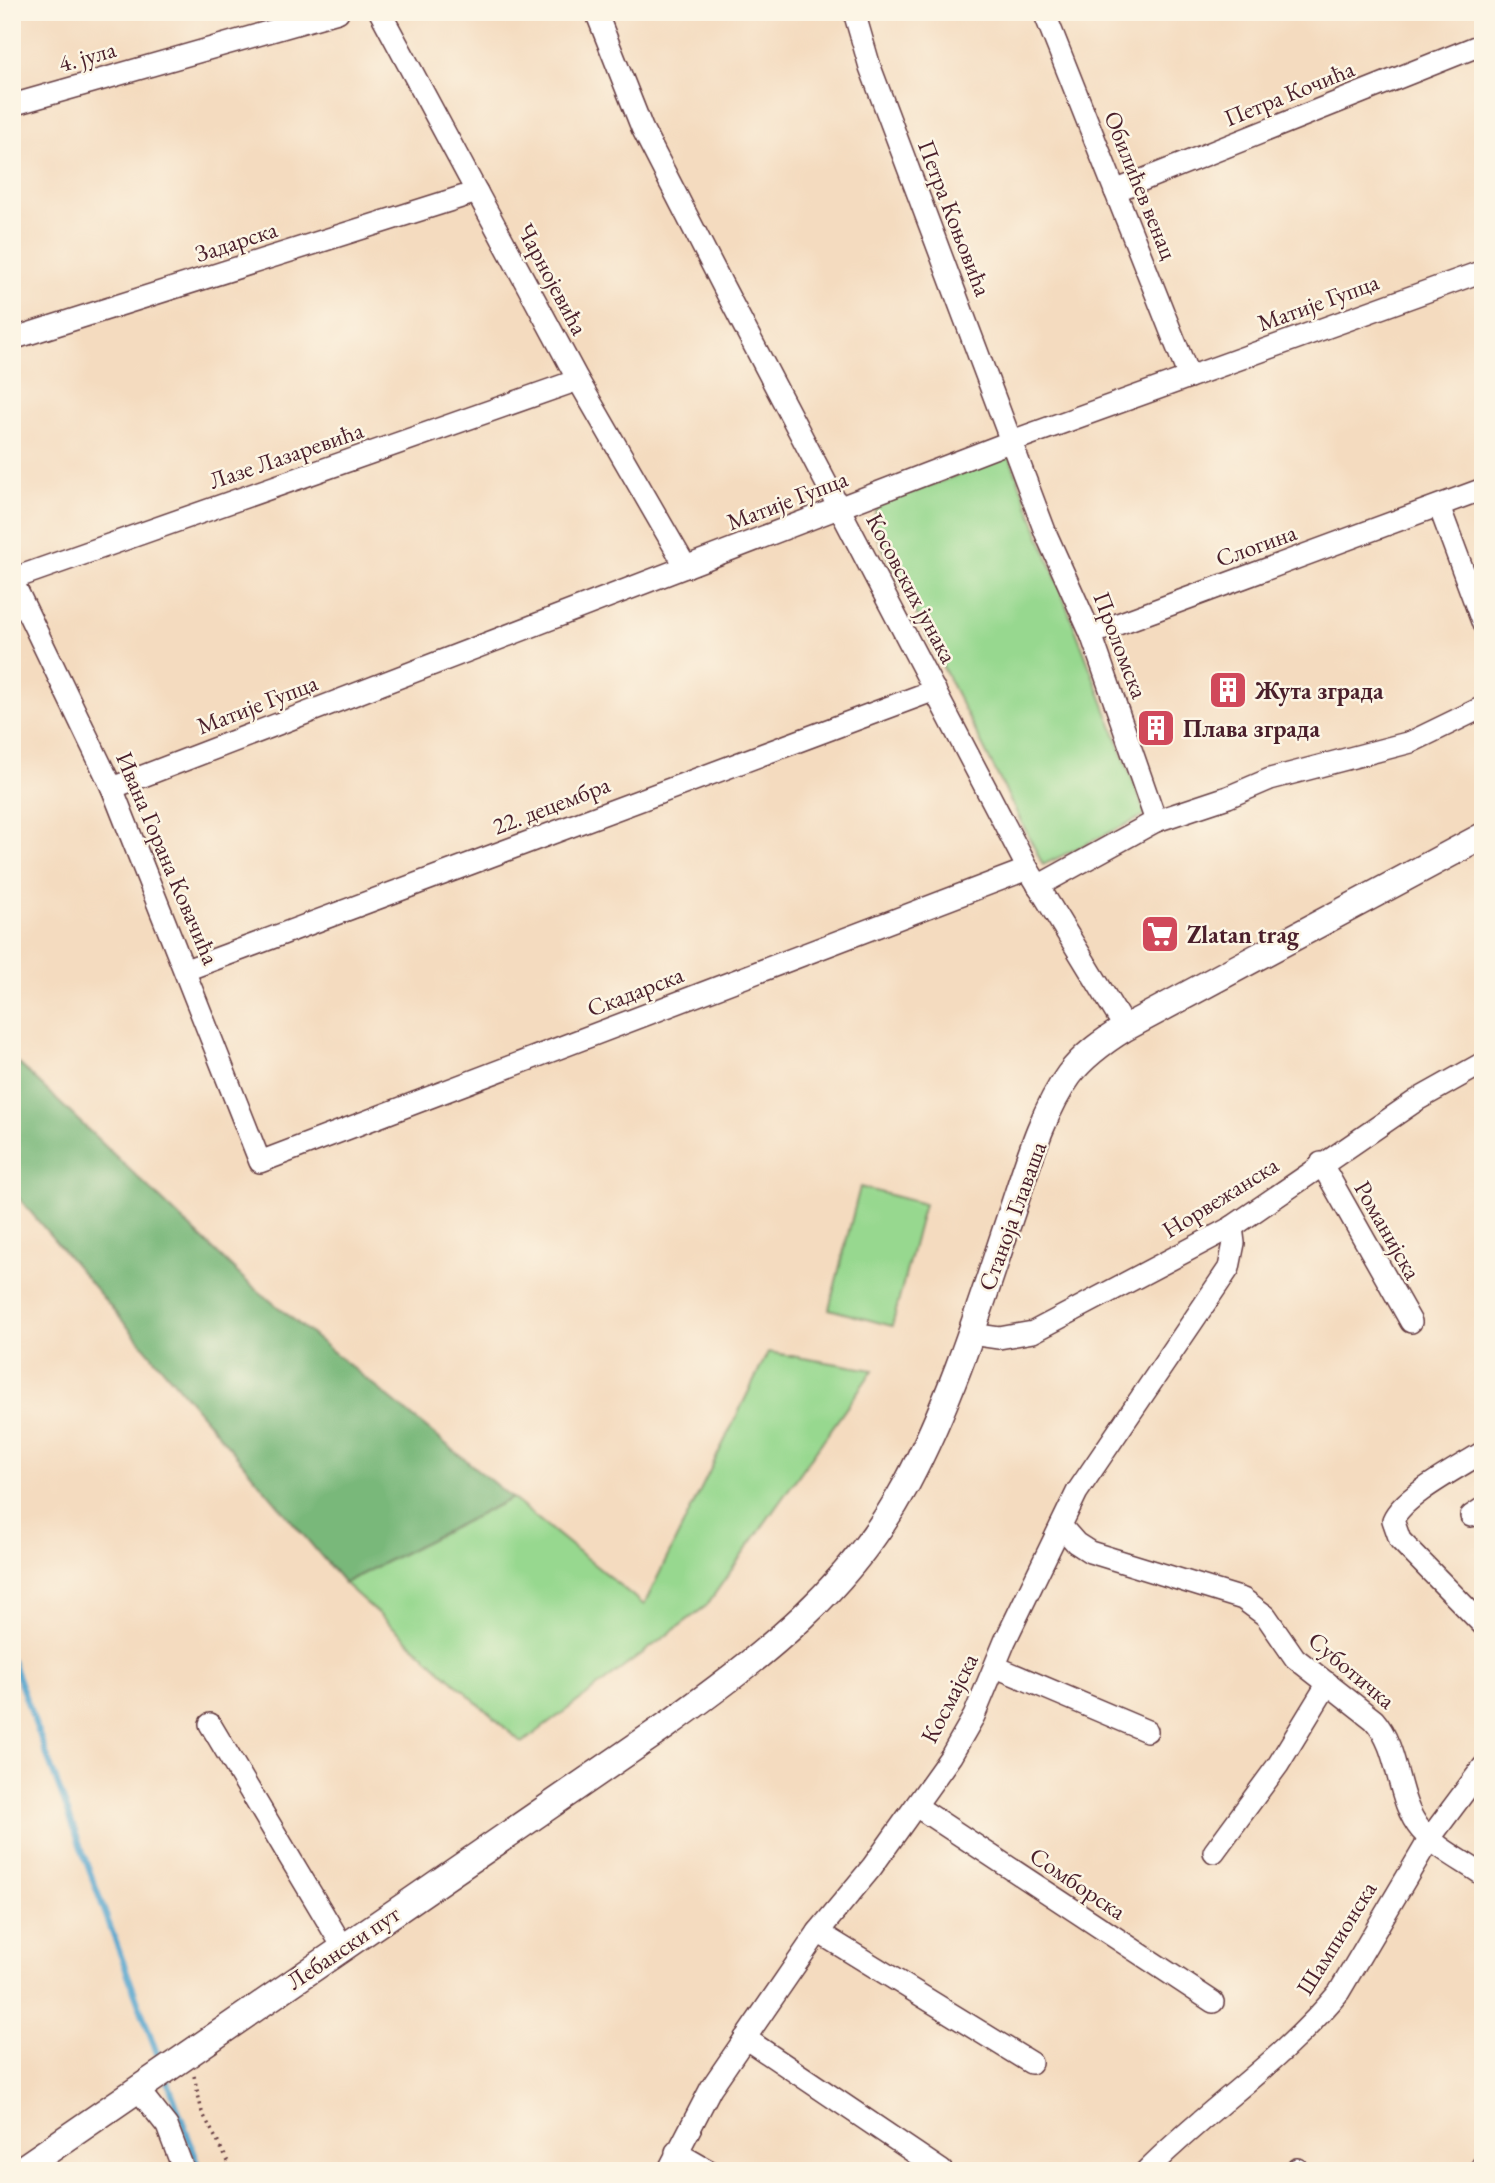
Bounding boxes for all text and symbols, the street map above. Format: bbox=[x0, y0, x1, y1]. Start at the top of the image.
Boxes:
street label: 4. јула bbox=[55, 33, 120, 79]
street label: Петра Кочића bbox=[1219, 53, 1359, 133]
street label: Обилићев венац bbox=[1097, 106, 1185, 264]
street label: Петра Коњовића bbox=[911, 135, 999, 301]
street label: Задарска bbox=[191, 213, 282, 269]
street label: Чарнојевића bbox=[511, 218, 596, 341]
street label: Матије Гупца bbox=[1253, 266, 1383, 338]
street label: Лазе Лазаревића bbox=[205, 414, 368, 496]
street label: Матије Гупца bbox=[722, 463, 852, 537]
street label: Косовских јунака bbox=[859, 507, 965, 669]
street label: Слогина bbox=[1211, 516, 1301, 574]
street label: Проломска bbox=[1086, 587, 1156, 703]
street label: Матије Гупца bbox=[192, 667, 322, 741]
building icon: Жута зграда bbox=[1207, 669, 1249, 711]
place label: Жута зграда bbox=[1254, 675, 1384, 707]
building icon: Плава зграда bbox=[1135, 707, 1177, 749]
place label: Плава зграда bbox=[1183, 713, 1320, 744]
street label: Ивана Горана Ковачића bbox=[109, 747, 227, 970]
street label: 22. децембра bbox=[488, 768, 614, 842]
supermarket icon: Zlatan trag bbox=[1139, 913, 1181, 955]
place label: Zlatan trag bbox=[1187, 919, 1300, 951]
street label: Скадарска bbox=[582, 958, 688, 1024]
street label: Станоја Главаша bbox=[971, 1137, 1054, 1295]
street label: Норвежанска bbox=[1156, 1149, 1284, 1245]
street label: Романијска bbox=[1347, 1175, 1429, 1285]
street label: Суботичка bbox=[1302, 1624, 1402, 1716]
street label: Космајска bbox=[913, 1647, 985, 1748]
street label: Сомборска bbox=[1024, 1840, 1132, 1927]
street label: Шампионска bbox=[1289, 1875, 1383, 2001]
street label: Лебански пут bbox=[280, 1898, 406, 1996]

